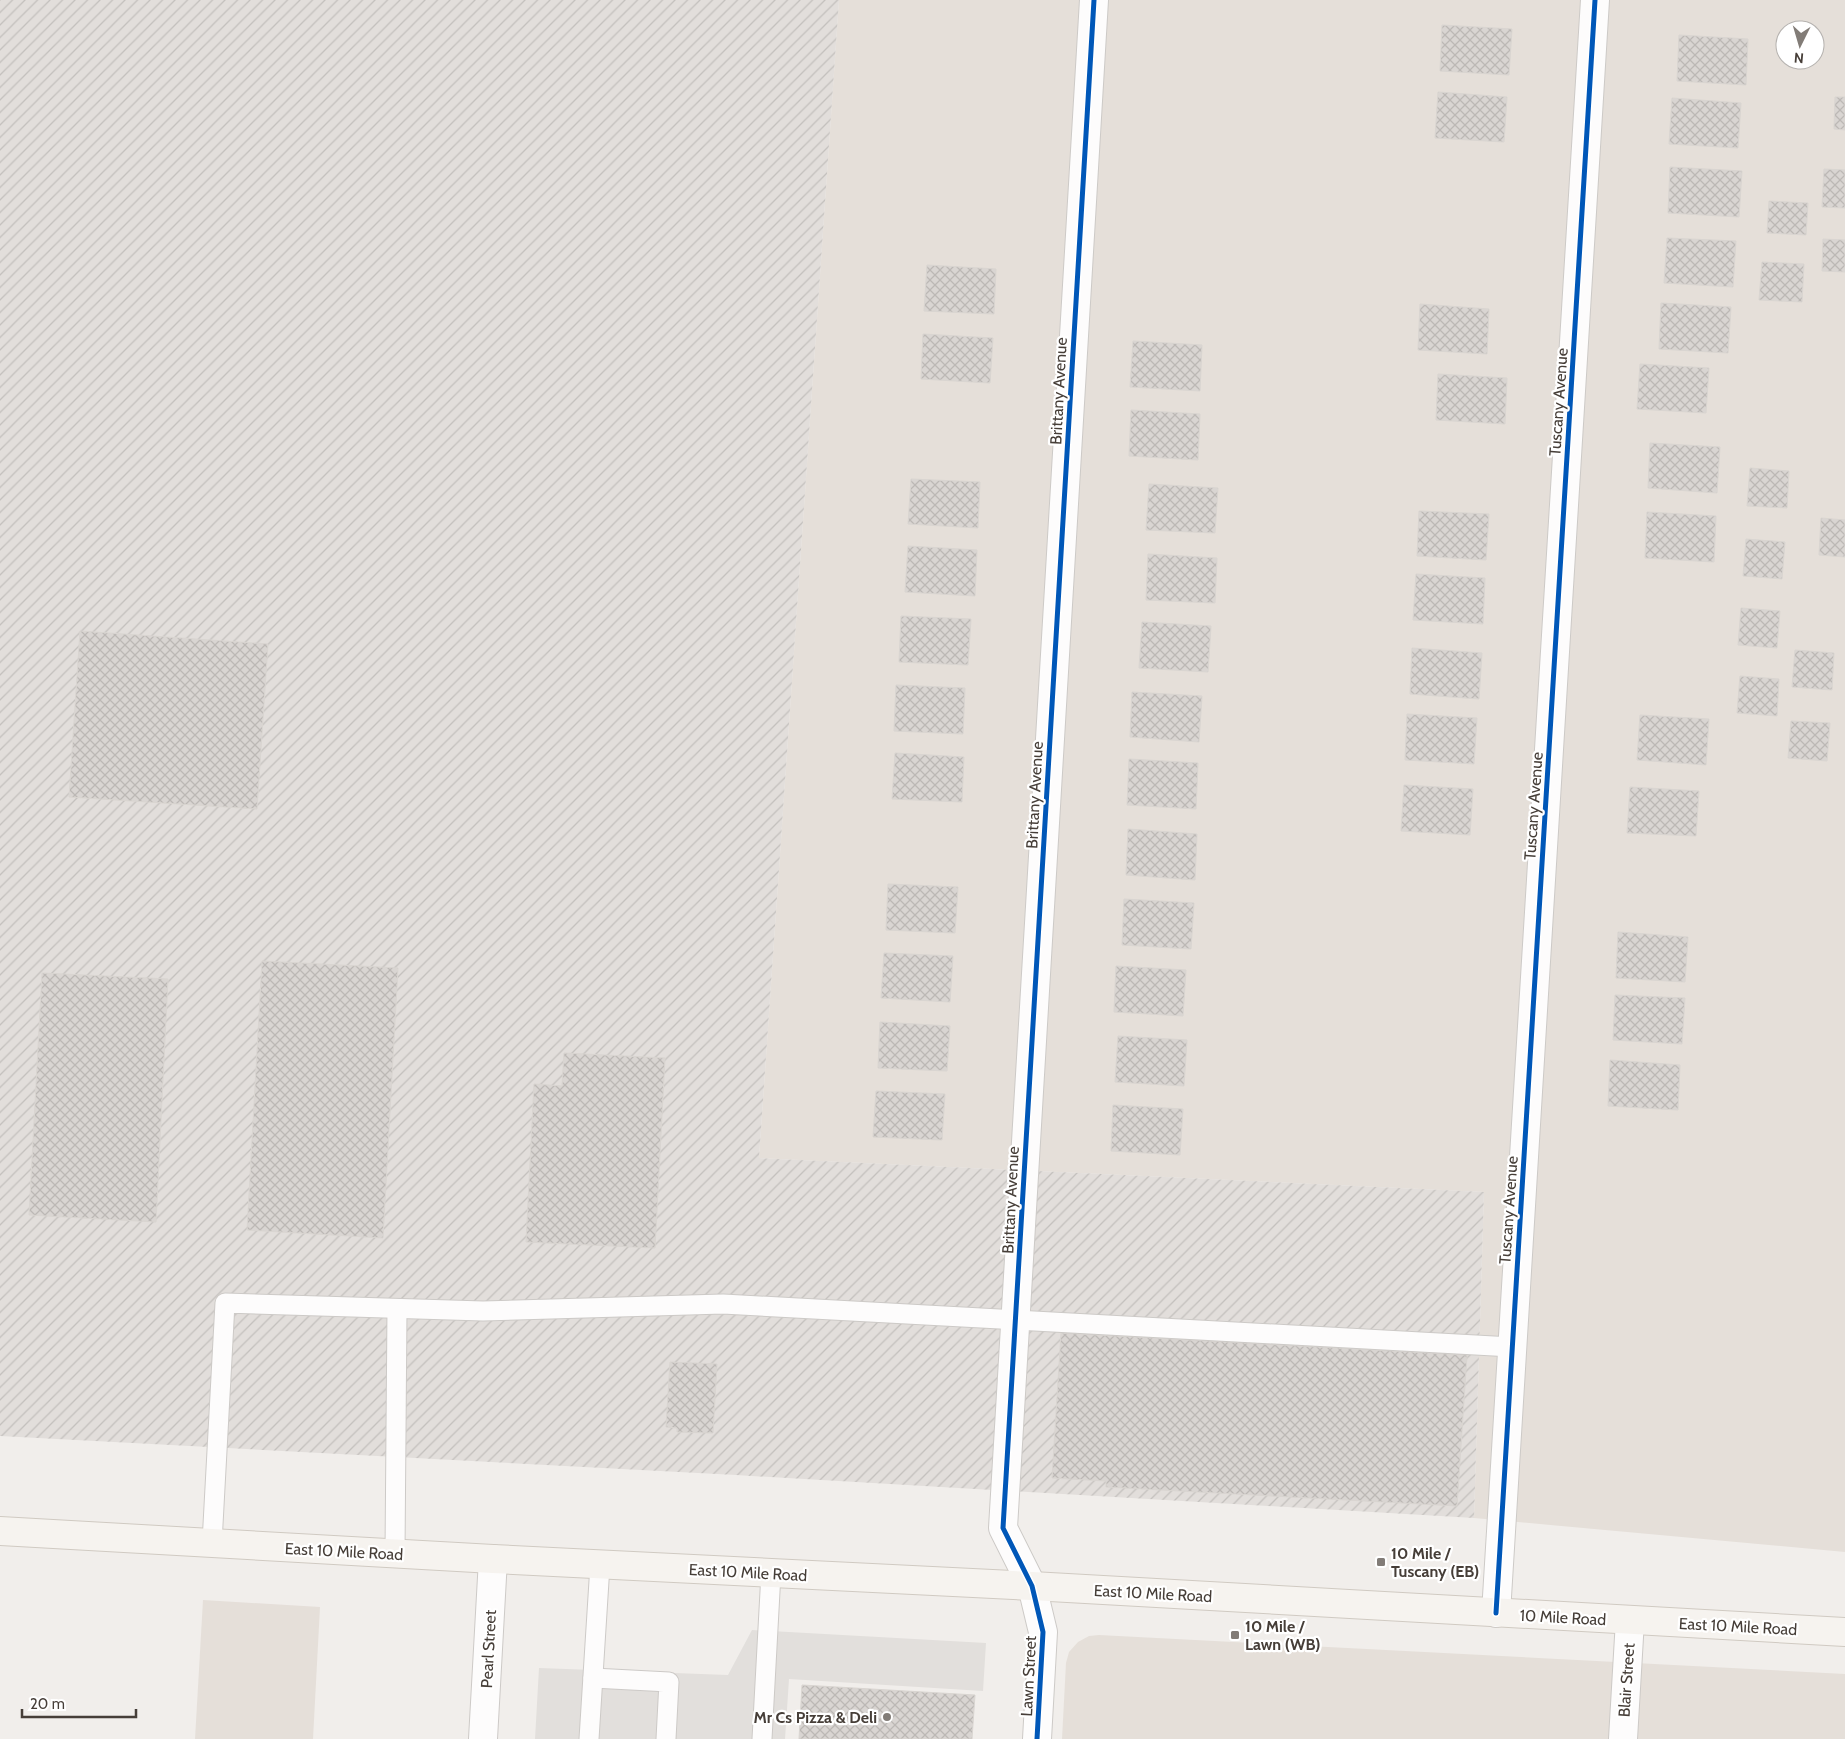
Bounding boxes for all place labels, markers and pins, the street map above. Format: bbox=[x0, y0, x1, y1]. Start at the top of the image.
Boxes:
place label: 10 Mile / Tuscany (EB) bbox=[1391, 1544, 1479, 1581]
marker: 10 Mile / Tuscany (EB) bbox=[1375, 1556, 1387, 1568]
place label: 10 Mile / Lawn (WB) bbox=[1245, 1617, 1320, 1654]
marker: 10 Mile / Lawn (WB) bbox=[1229, 1629, 1241, 1641]
place label: Mr Cs Pizza & Deli bbox=[754, 1708, 877, 1727]
marker: Mr Cs Pizza & Deli bbox=[881, 1711, 893, 1723]

